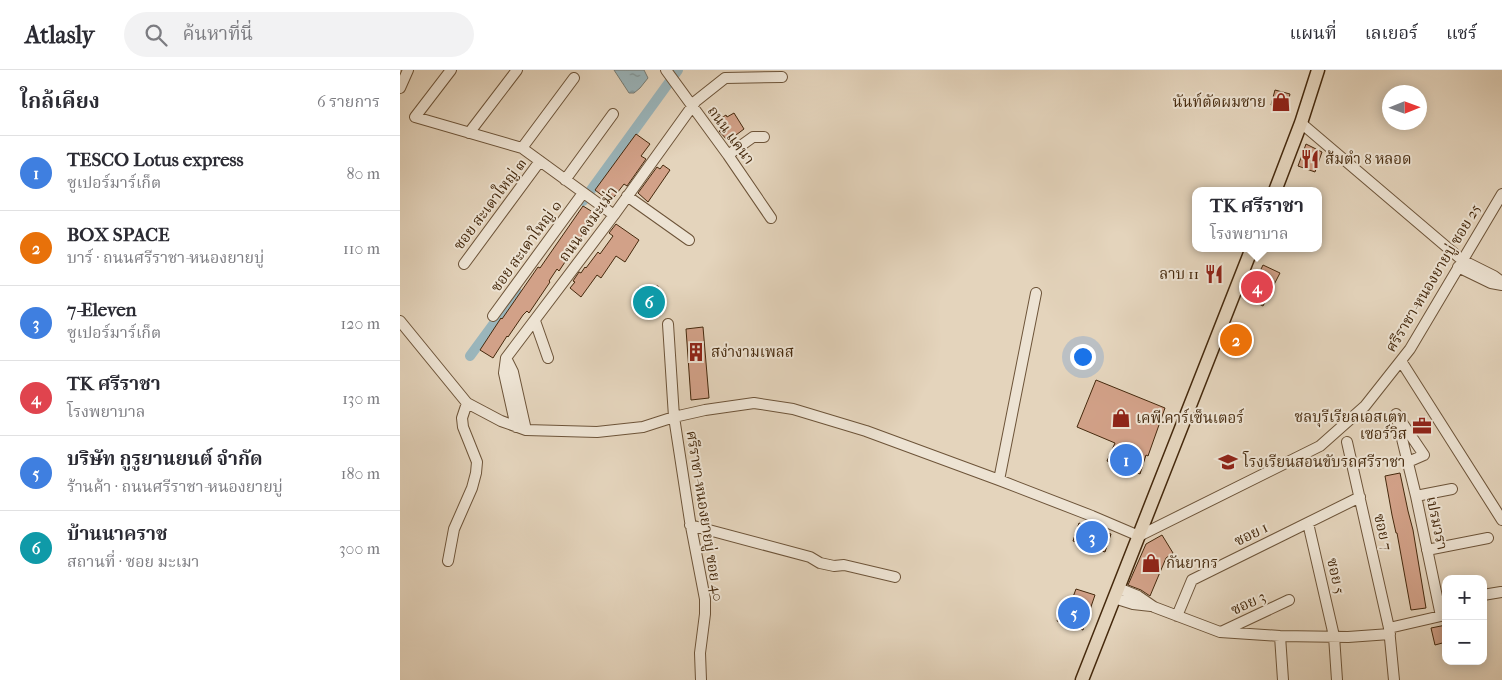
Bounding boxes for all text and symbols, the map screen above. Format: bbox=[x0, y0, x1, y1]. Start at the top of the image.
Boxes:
search box bbox=[124, 12, 474, 57]
text: Atlasly bbox=[25, 21, 94, 49]
icon: search bbox=[142, 21, 170, 49]
text: ค้นหาที่นี่ bbox=[182, 23, 253, 45]
text: แผนที่ bbox=[1289, 23, 1337, 44]
text: เลเยอร์ bbox=[1365, 23, 1418, 44]
text: แชร์ bbox=[1446, 23, 1477, 44]
north arrow bbox=[1382, 85, 1427, 130]
text: ใกล้เคียง bbox=[20, 89, 100, 113]
shop icon: นันท์ตัดผมชาย bbox=[1270, 91, 1292, 113]
text: 6 รายการ bbox=[317, 92, 380, 111]
place label: นันท์ตัดผมชาย bbox=[1173, 92, 1266, 111]
street label: ถนน แคนา bbox=[704, 102, 758, 168]
restaurant icon: ส้มตำ 8 หลอด bbox=[1299, 148, 1321, 170]
text: TESCO Lotus express bbox=[67, 149, 244, 171]
place label: ส้มตำ 8 หลอด bbox=[1325, 150, 1412, 168]
street label: ซอย สะเดาใหญ่ ๓ bbox=[448, 153, 530, 253]
text: 1 bbox=[33, 164, 39, 183]
text: 80 m bbox=[346, 164, 380, 183]
text: ซูเปอร์มาร์เก็ต bbox=[67, 173, 161, 192]
street label: ถนน ดงมะเม่า bbox=[555, 183, 621, 265]
popup bbox=[1192, 187, 1322, 252]
text: TK ศรีราชา bbox=[1210, 195, 1304, 217]
street label: ซอย สะเดาใหญ่ ๑ bbox=[485, 196, 565, 295]
street label: ศรีราชา-หนองยายบู่ ซอย 25 bbox=[1382, 201, 1485, 356]
text: BOX SPACE bbox=[67, 224, 170, 246]
text: โรงพยาบาล bbox=[1210, 224, 1289, 243]
text: 2 bbox=[32, 239, 40, 258]
text: 110 m bbox=[343, 239, 380, 258]
text: บาร์ · ถนนศรีราชา-หนองยายบู่ bbox=[67, 248, 264, 267]
restaurant icon: ลาบ 11 bbox=[1203, 263, 1225, 285]
place label: ลาบ 11 bbox=[1159, 265, 1199, 283]
pin: 4 bbox=[1241, 268, 1273, 306]
pin: 6 bbox=[633, 283, 665, 321]
text: 7-Eleven bbox=[67, 299, 137, 321]
text: 3 bbox=[33, 314, 39, 333]
text: 120 m bbox=[341, 314, 380, 333]
pin: 2 bbox=[1220, 321, 1252, 359]
text: ซูเปอร์มาร์เก็ต bbox=[67, 323, 161, 342]
building icon: สง่างามเพลส bbox=[685, 341, 707, 363]
place label: สง่างามเพลส bbox=[711, 343, 794, 361]
your location bbox=[1070, 344, 1096, 370]
text: TK ศรีราชา bbox=[67, 373, 161, 395]
text: 4 bbox=[31, 389, 41, 408]
text: 130 m bbox=[342, 389, 380, 408]
text: โรงพยาบาล bbox=[67, 402, 145, 421]
shop icon: เคพี.คาร์เซ็นเตอร์ bbox=[1110, 407, 1132, 429]
place label: เคพี.คาร์เซ็นเตอร์ bbox=[1136, 408, 1244, 427]
place label: ชลบุรีเรียลเอสเตท เซอร์วิส bbox=[1294, 408, 1407, 443]
office icon: ชลบุรีเรียลเอสเตท เซอร์วิส bbox=[1411, 415, 1433, 437]
street label: ศรีราชา-หนองยายบู่ ซอย 40 bbox=[682, 429, 727, 603]
pin: 1 bbox=[1110, 441, 1142, 479]
text: บริษัท กูรูยานยนต์ จำกัด bbox=[67, 448, 263, 470]
school or university icon: โรงเรียนสอนขับรถศรีราชา bbox=[1217, 451, 1239, 473]
place label: โรงเรียนสอนขับรถศรีราชา bbox=[1242, 451, 1405, 471]
text: 5 bbox=[33, 464, 39, 483]
text: 180 m bbox=[341, 464, 380, 483]
text: ร้านค้า · ถนนศรีราชา-หนองยายบู่ bbox=[67, 477, 283, 496]
street label: เปรมวรา bbox=[1423, 494, 1451, 552]
street label: ซอย 7 bbox=[1370, 512, 1396, 552]
pin: 3 bbox=[1076, 518, 1108, 556]
street label: ซอย 1 bbox=[1231, 518, 1271, 550]
text: บ้านนาคราช bbox=[67, 523, 168, 545]
text: 6 bbox=[32, 539, 40, 558]
text: 300 m bbox=[339, 539, 380, 558]
text: สถานที่ · ซอย มะเมา bbox=[67, 552, 199, 571]
shop icon: กันยากร bbox=[1140, 552, 1162, 574]
place label: กันยากร bbox=[1166, 554, 1218, 572]
street label: ซอย 5 bbox=[1323, 556, 1349, 596]
map controls bbox=[1442, 575, 1487, 665]
button: + bbox=[1442, 575, 1487, 620]
street label: ซอย 3 bbox=[1228, 587, 1268, 619]
pin: 5 bbox=[1058, 594, 1090, 632]
button: − bbox=[1442, 620, 1487, 665]

